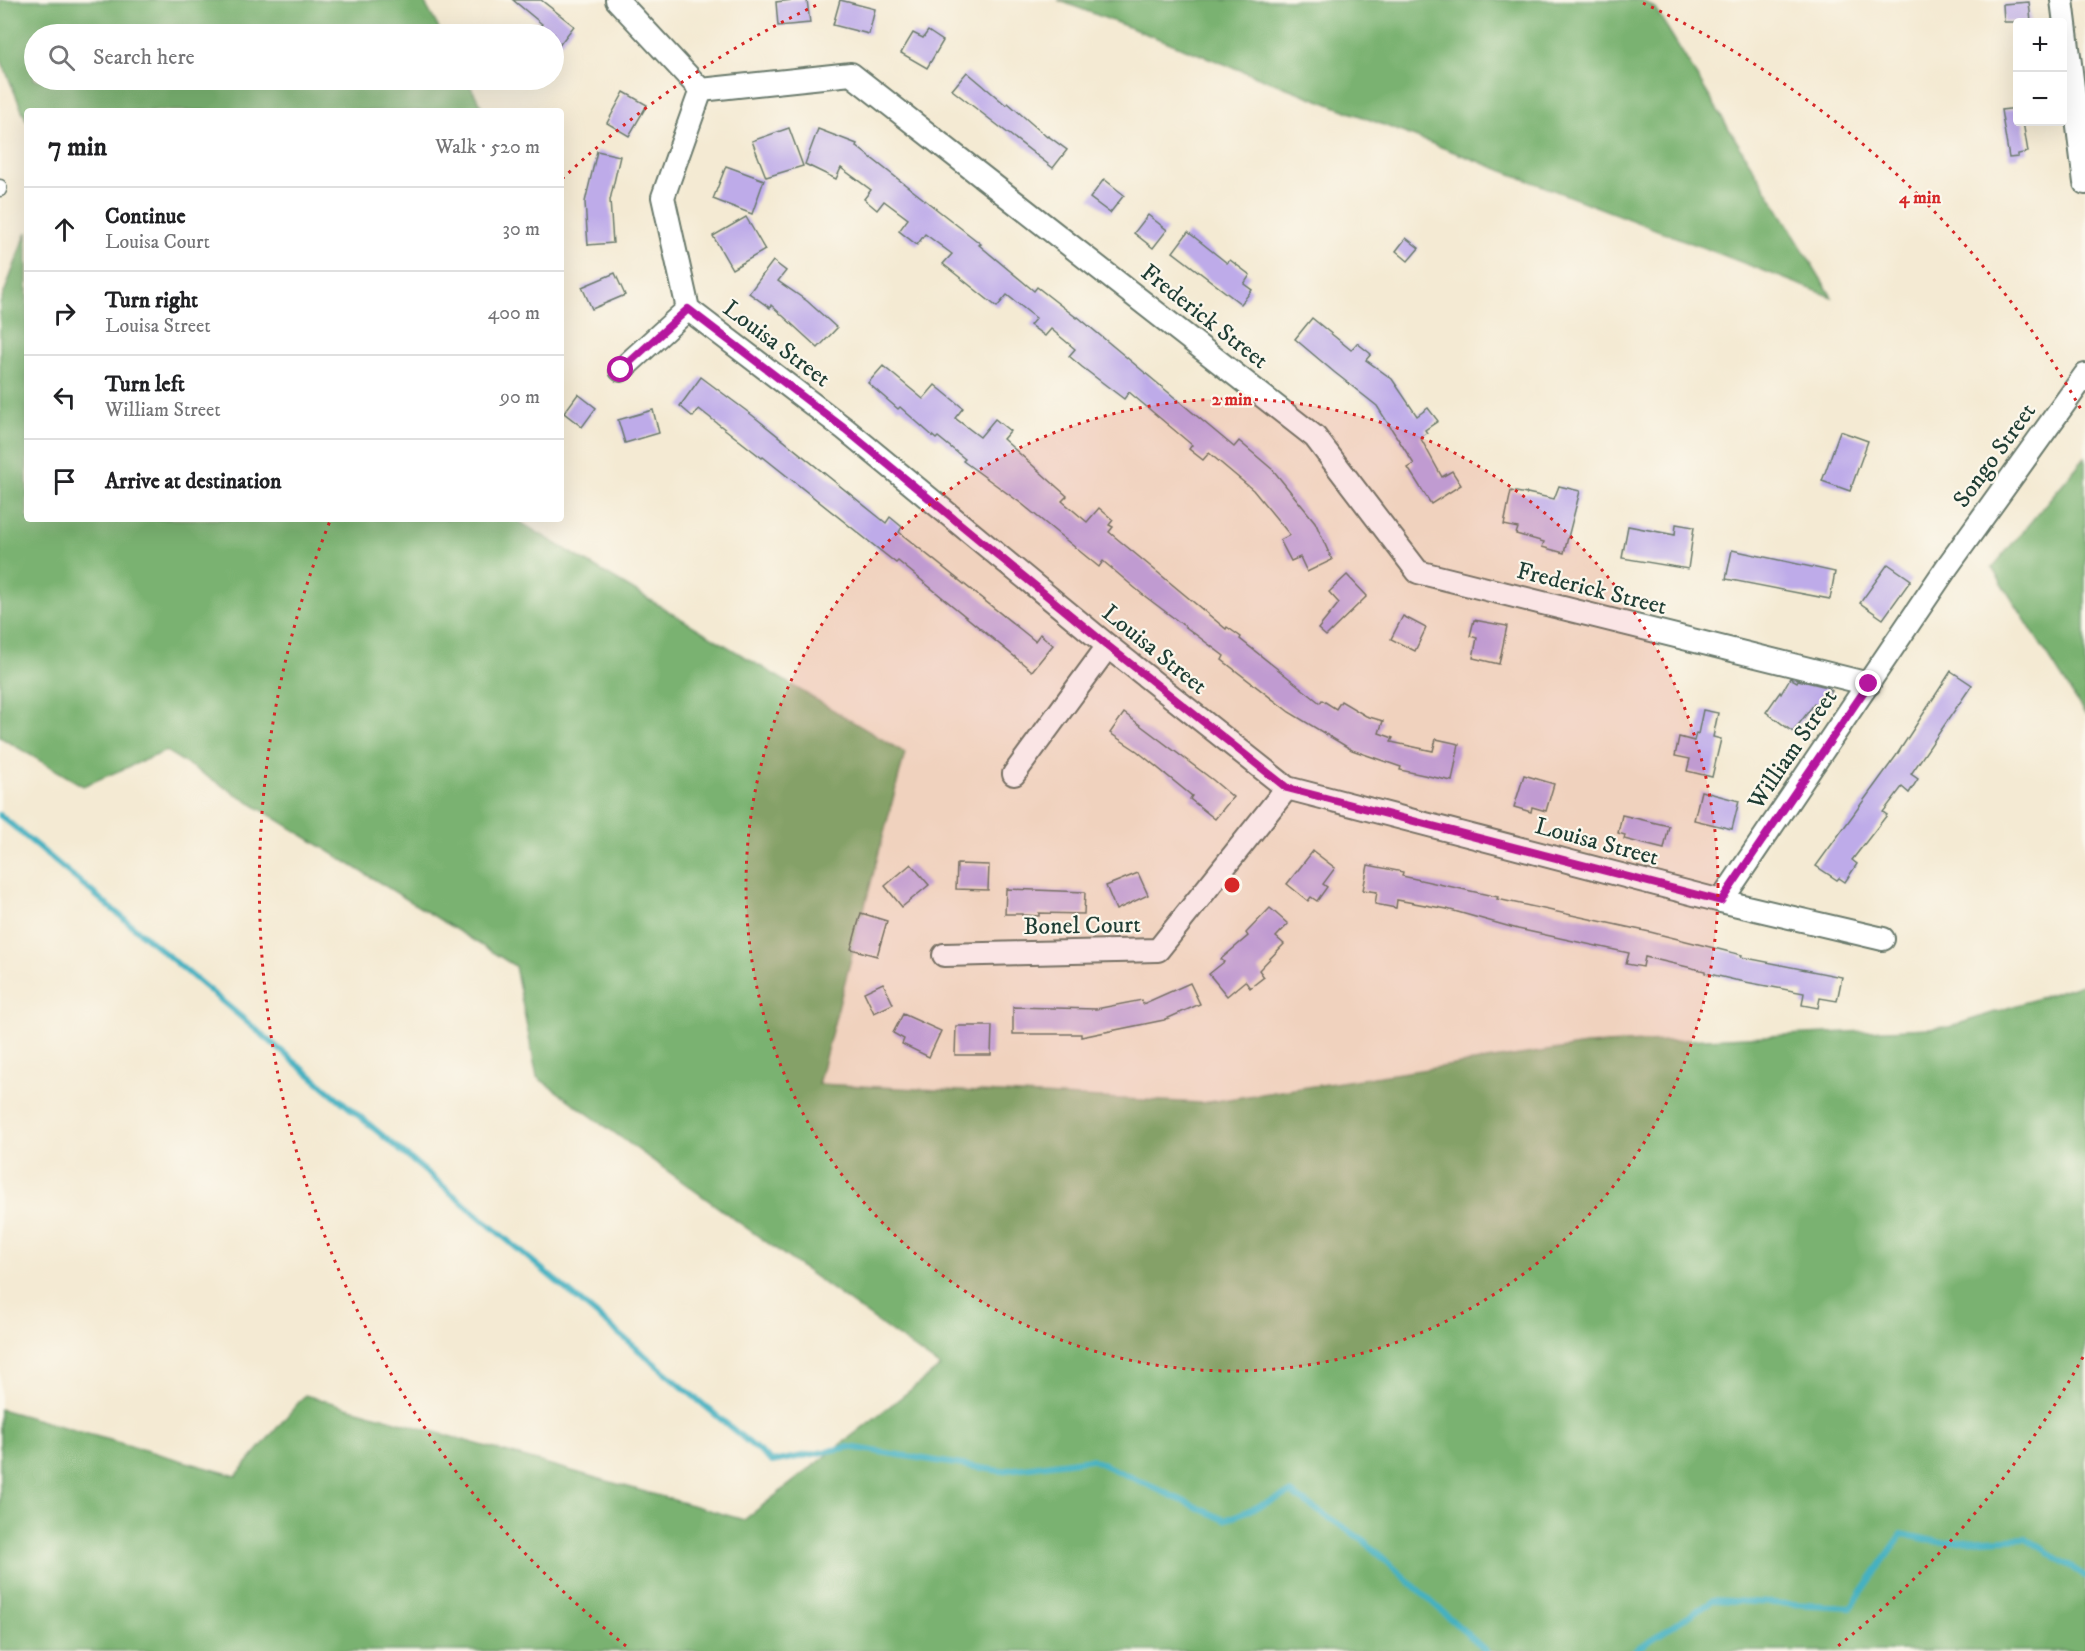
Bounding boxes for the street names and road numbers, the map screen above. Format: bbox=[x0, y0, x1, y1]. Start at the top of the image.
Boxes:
street label: Frederick Street bbox=[1135, 258, 1274, 376]
street label: Louisa Street bbox=[717, 294, 836, 394]
street label: Songo Street bbox=[1947, 397, 2043, 514]
street label: Frederick Street bbox=[1514, 556, 1670, 622]
street label: Louisa Street bbox=[1096, 598, 1213, 702]
street label: William Street bbox=[1741, 683, 1844, 816]
street label: Louisa Street bbox=[1532, 811, 1662, 873]
street label: Bonel Court bbox=[1023, 910, 1141, 942]

